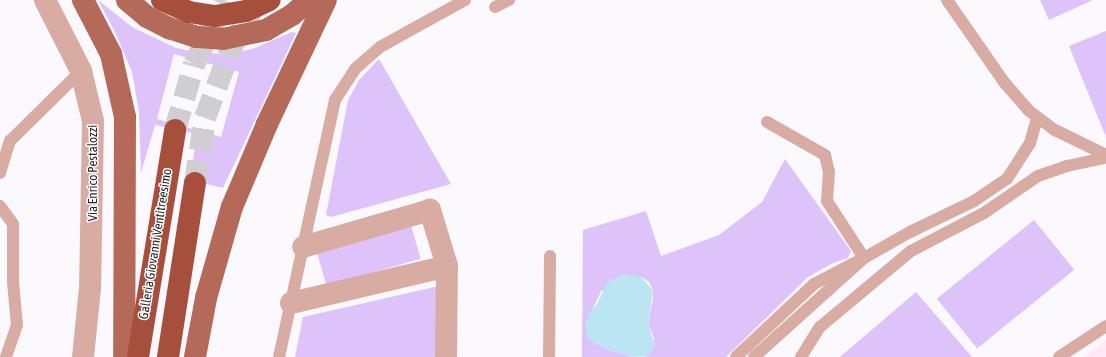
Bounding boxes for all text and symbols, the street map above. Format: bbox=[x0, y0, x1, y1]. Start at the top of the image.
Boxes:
street label: Via Enrico Pestalozzi bbox=[85, 125, 101, 221]
street label: Galleria Giovanni Ventitreesimo bbox=[136, 168, 176, 320]

